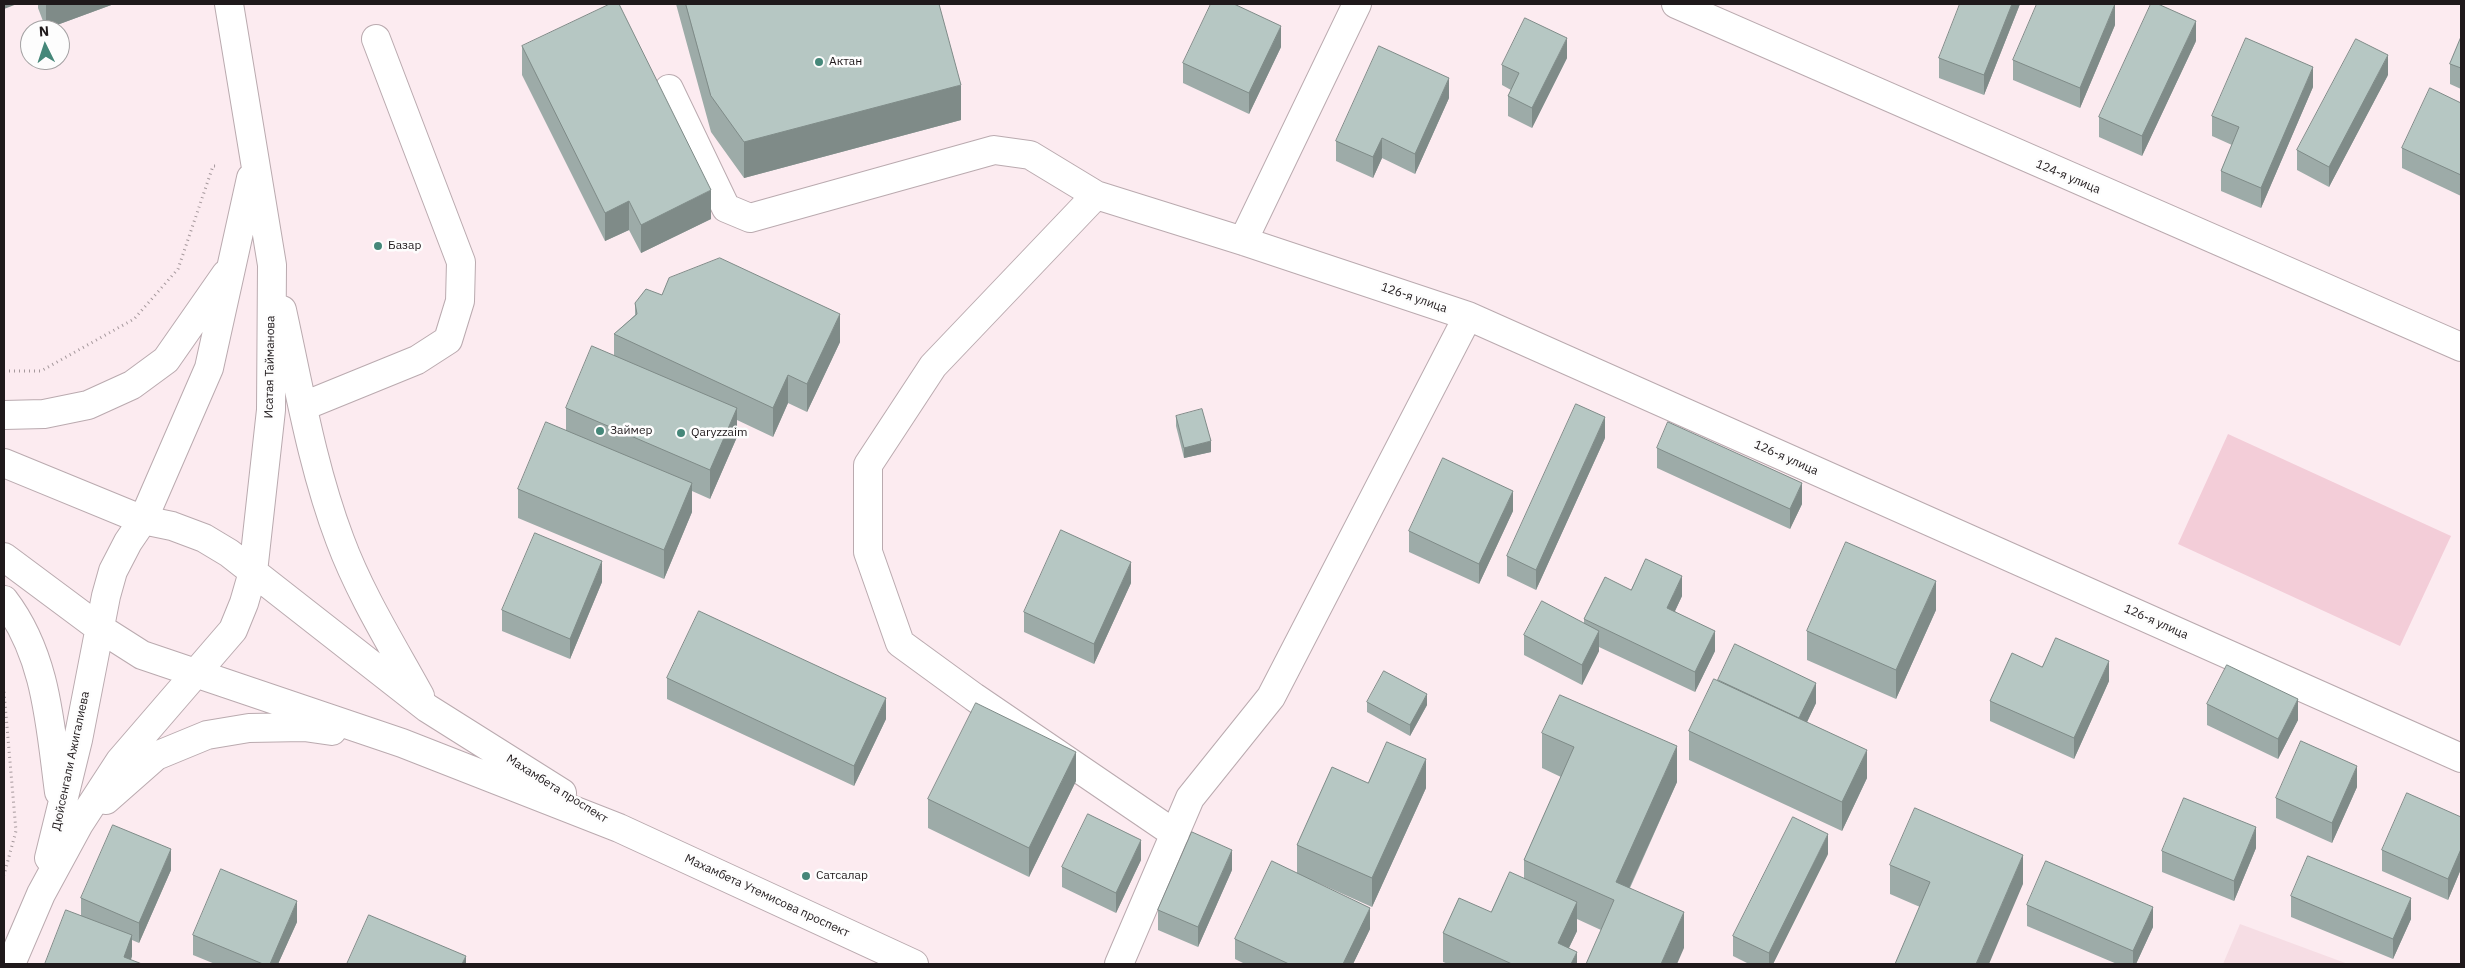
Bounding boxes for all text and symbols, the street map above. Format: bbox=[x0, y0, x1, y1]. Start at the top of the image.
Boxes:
north arrow bbox=[20, 20, 70, 70]
text: N bbox=[38, 22, 50, 40]
place label: Актан bbox=[829, 55, 862, 69]
marker: Актан bbox=[813, 56, 825, 68]
street label: 124-я улица bbox=[2033, 157, 2103, 197]
place label: Базар bbox=[388, 239, 421, 253]
marker: Базар bbox=[372, 240, 384, 252]
street label: 126-я улица bbox=[1379, 280, 1449, 316]
street label: Исатая Тайманова bbox=[262, 315, 278, 419]
place label: Займер bbox=[610, 424, 652, 438]
marker: Займер bbox=[594, 425, 606, 437]
place label: Qaryzzaim bbox=[691, 426, 747, 440]
marker: Qaryzzaim bbox=[675, 427, 687, 439]
street label: 126-я улица bbox=[1752, 437, 1820, 479]
street label: 126-я улица bbox=[2122, 601, 2190, 643]
street label: Дюйсенгали Ажигалиева bbox=[49, 690, 93, 832]
street label: Махамбета проспект bbox=[503, 752, 611, 826]
street label: Махамбета Утемисова проспект bbox=[682, 851, 852, 941]
place label: Сатсалар bbox=[816, 869, 868, 883]
marker: Сатсалар bbox=[800, 870, 812, 882]

